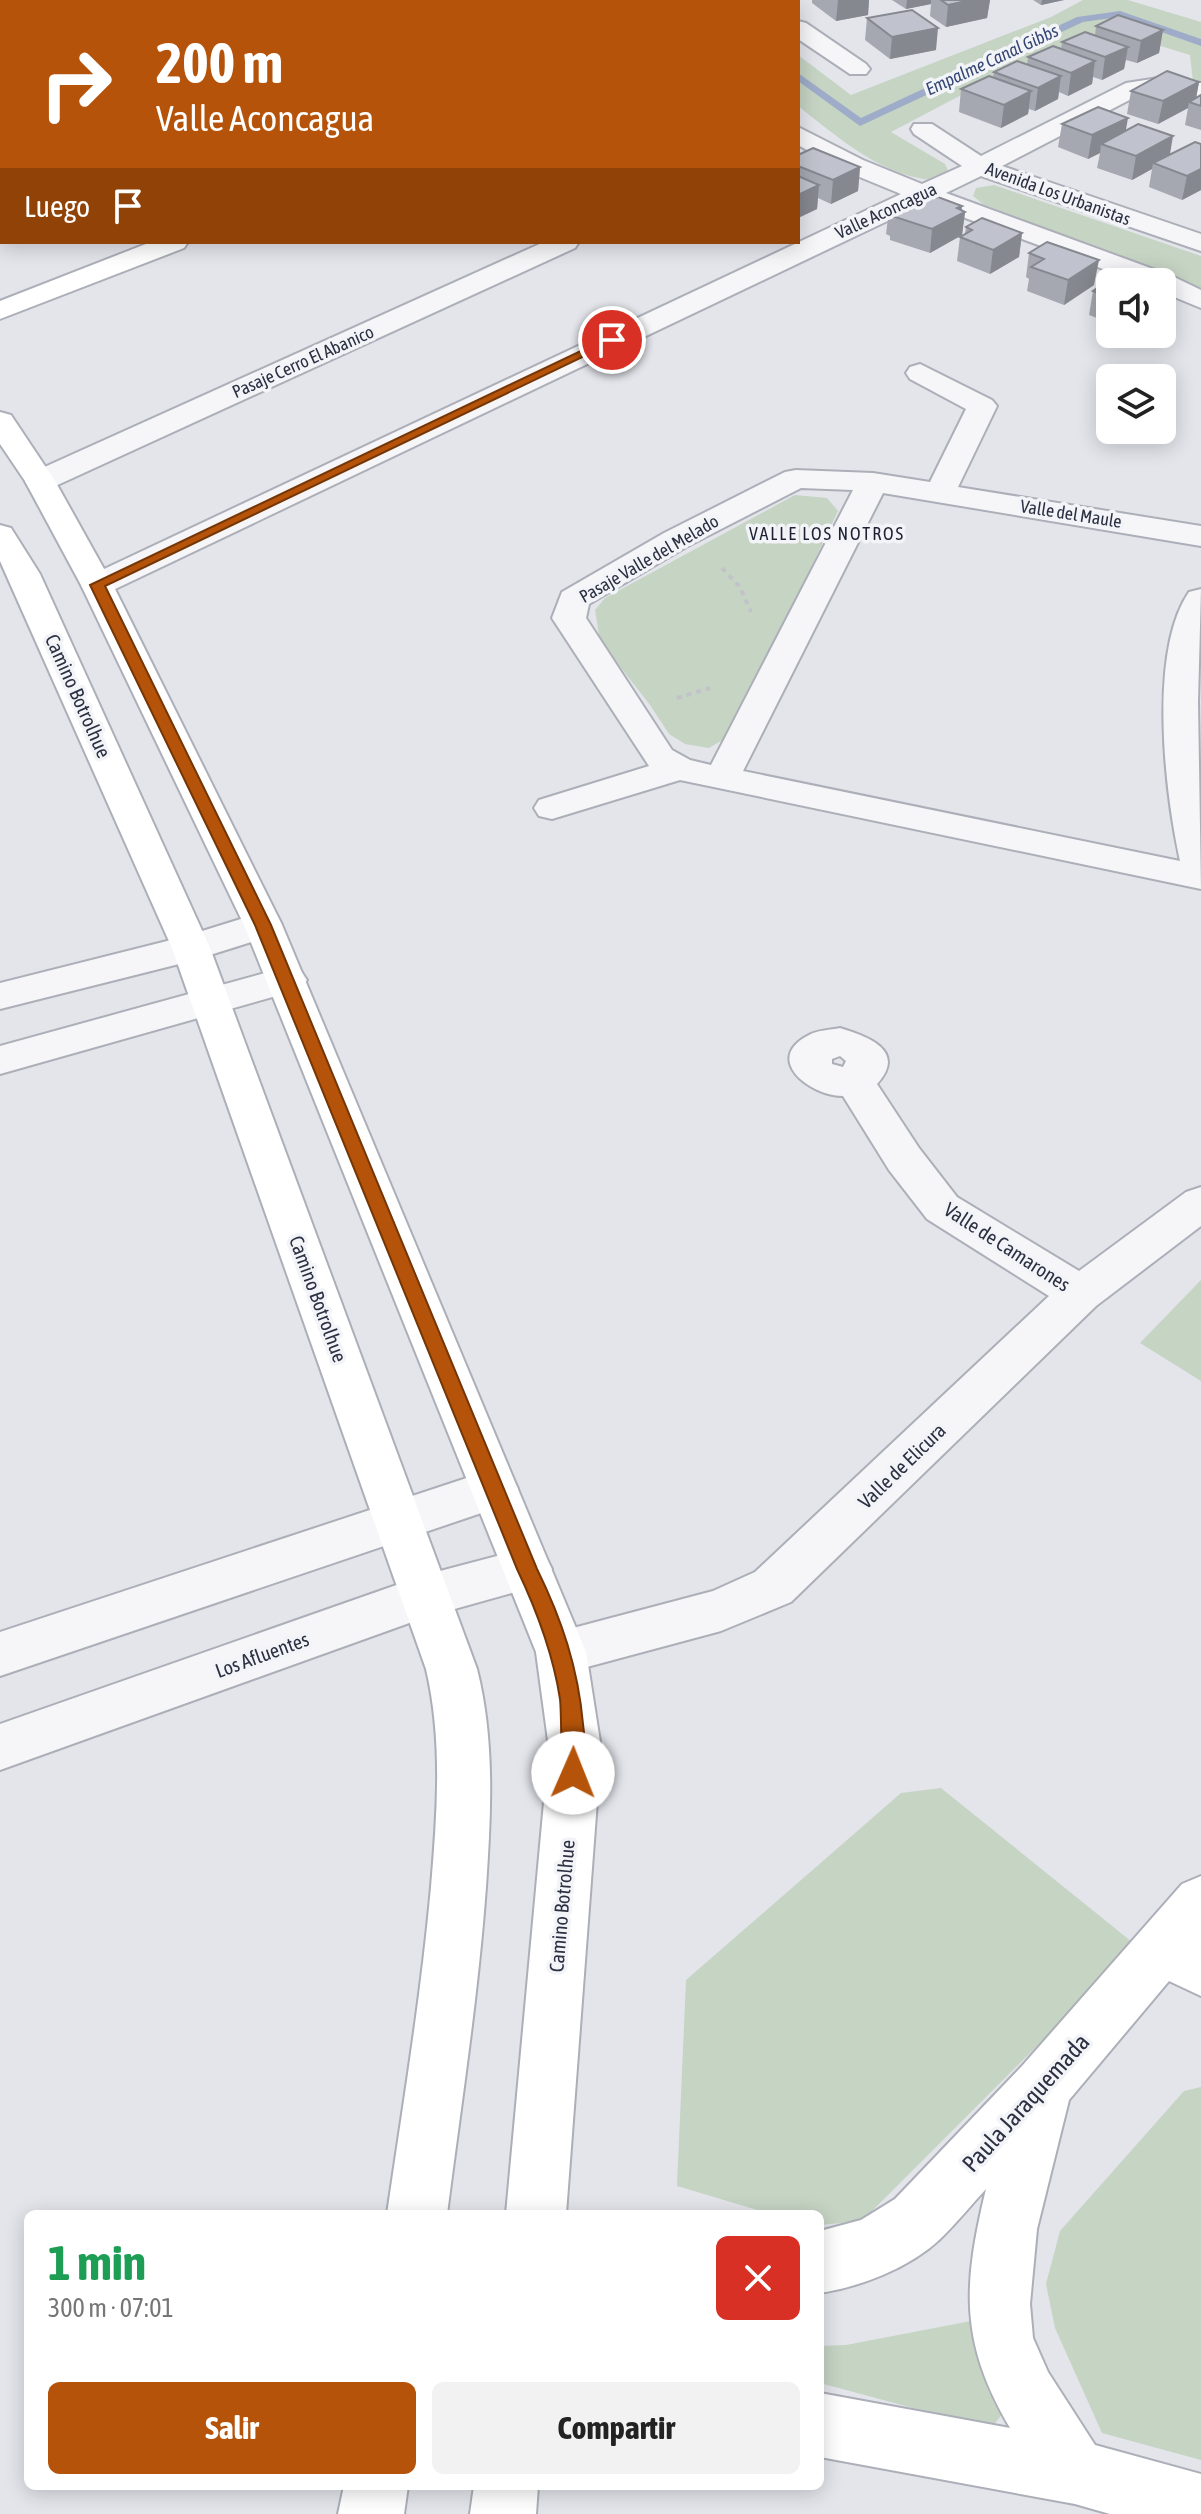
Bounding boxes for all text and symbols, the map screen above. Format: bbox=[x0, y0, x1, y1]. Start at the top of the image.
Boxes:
water label: Empalme Canal Gibbs bbox=[922, 20, 1061, 99]
text: 200 m bbox=[156, 31, 283, 95]
icon: right bbox=[24, 32, 128, 136]
text: Valle Aconcagua bbox=[156, 97, 374, 139]
street label: Avenida Los Urbanistas bbox=[983, 158, 1134, 230]
street label: Valle Aconcagua bbox=[832, 178, 940, 243]
icon: arrive bbox=[106, 184, 150, 228]
text: Luego bbox=[24, 189, 90, 223]
map controls bbox=[1096, 268, 1176, 444]
button: sound bbox=[1096, 268, 1176, 348]
pin bbox=[578, 306, 646, 374]
icon: arrive bbox=[590, 318, 634, 362]
street label: Pasaje Cerro El Abanico bbox=[229, 321, 377, 402]
button: layers bbox=[1096, 364, 1176, 444]
street label: Valle del Maule bbox=[1019, 495, 1123, 532]
street label: Pasaje Valle del Melado bbox=[575, 510, 722, 607]
district label: VALLE LOS NOTROS bbox=[749, 523, 905, 544]
street label: Camino Botrolhue bbox=[41, 630, 116, 761]
street label: Valle de Camarones bbox=[940, 1197, 1074, 1296]
street label: Camino Botrolhue bbox=[285, 1232, 352, 1365]
street label: Valle de Elicura bbox=[853, 1418, 950, 1513]
street label: Los Afluentes bbox=[212, 1627, 312, 1682]
position arrow bbox=[531, 1731, 615, 1815]
street label: Camino Botrolhue bbox=[544, 1839, 579, 1973]
street label: Paula Jaraquemada bbox=[957, 2028, 1095, 2177]
text: 1 min bbox=[48, 2235, 146, 2290]
button: close bbox=[716, 2236, 800, 2320]
text: 300 m · 07:01 bbox=[48, 2293, 174, 2323]
button: Salir bbox=[48, 2382, 416, 2474]
button: Compartir bbox=[432, 2382, 800, 2474]

